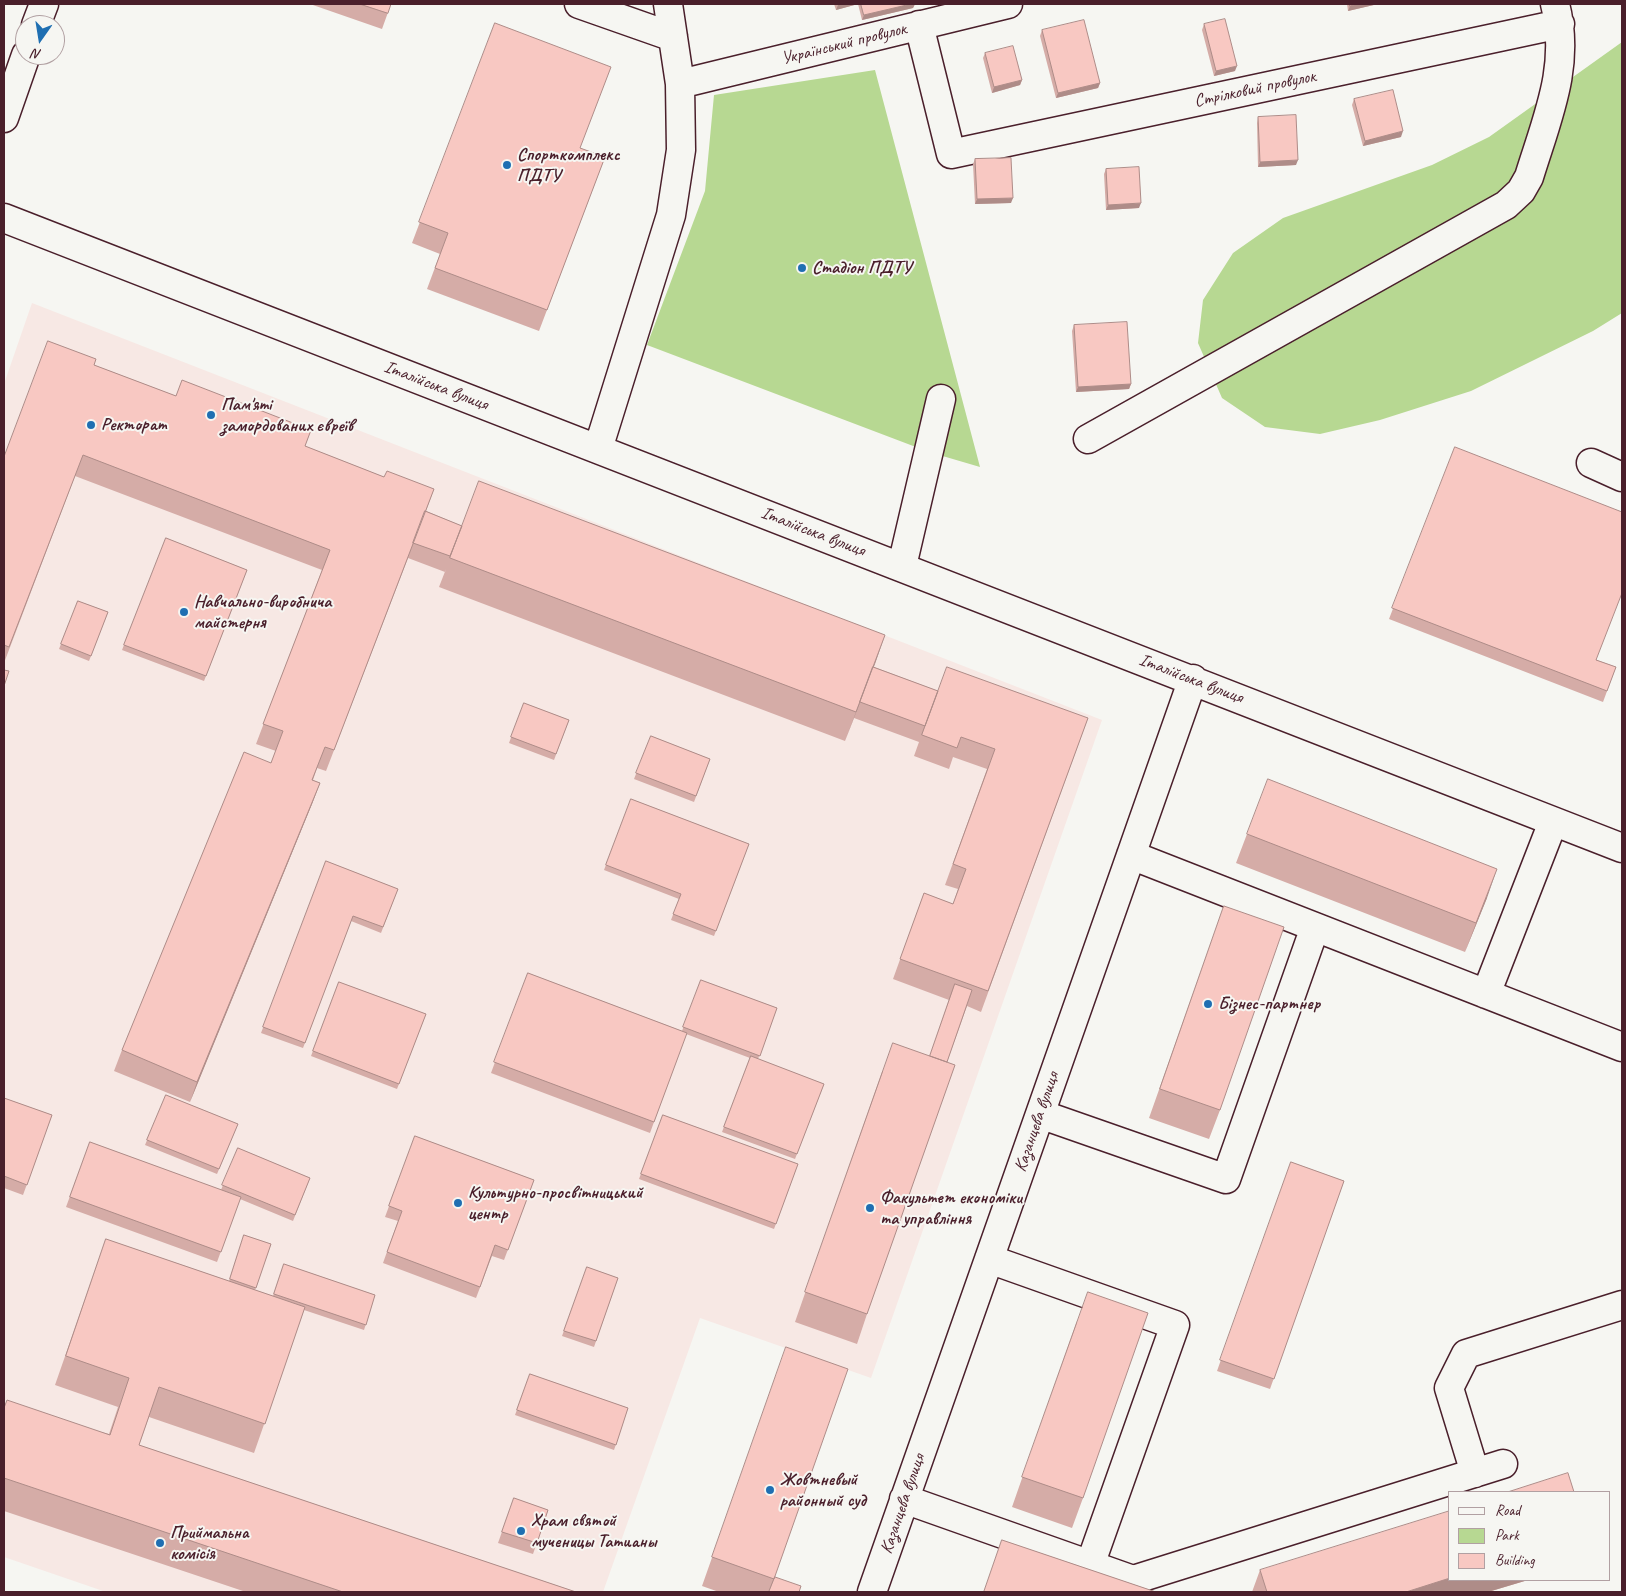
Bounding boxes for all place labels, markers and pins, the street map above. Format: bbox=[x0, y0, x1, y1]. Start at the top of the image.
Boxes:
place label: Спорткомплекс ПДТУ bbox=[517, 144, 620, 186]
marker: Спорткомплекс ПДТУ bbox=[501, 159, 513, 171]
place label: Стадіон ПДТУ bbox=[812, 257, 911, 279]
marker: Стадіон ПДТУ bbox=[796, 262, 808, 274]
place label: Пам'яті замордованих євреїв bbox=[221, 394, 353, 436]
marker: Пам'яті замордованих євреїв bbox=[205, 409, 217, 421]
place label: Ректорат bbox=[101, 414, 166, 436]
marker: Ректорат bbox=[85, 419, 97, 431]
place label: Навчально-виробнича майстерня bbox=[194, 591, 331, 634]
marker: Навчально-виробнича майстерня bbox=[178, 606, 190, 618]
place label: Бізнес-партнер bbox=[1218, 993, 1320, 1015]
marker: Бізнес-партнер bbox=[1202, 998, 1214, 1010]
place label: Культурно-просвітницький центр bbox=[468, 1182, 643, 1224]
place label: Факультет економіки та управління bbox=[880, 1187, 1022, 1230]
marker: Культурно-просвітницький центр bbox=[452, 1197, 464, 1209]
marker: Факультет економіки та управління bbox=[864, 1202, 876, 1214]
place label: Жовтневый районный суд bbox=[780, 1469, 866, 1512]
marker: Жовтневый районный суд bbox=[764, 1484, 776, 1496]
place label: Храм святой мученицы Татианы bbox=[531, 1510, 657, 1552]
place label: Приймальна комісія bbox=[170, 1522, 249, 1565]
marker: Храм святой мученицы Татианы bbox=[515, 1525, 527, 1537]
marker: Приймальна комісія bbox=[154, 1537, 166, 1549]

